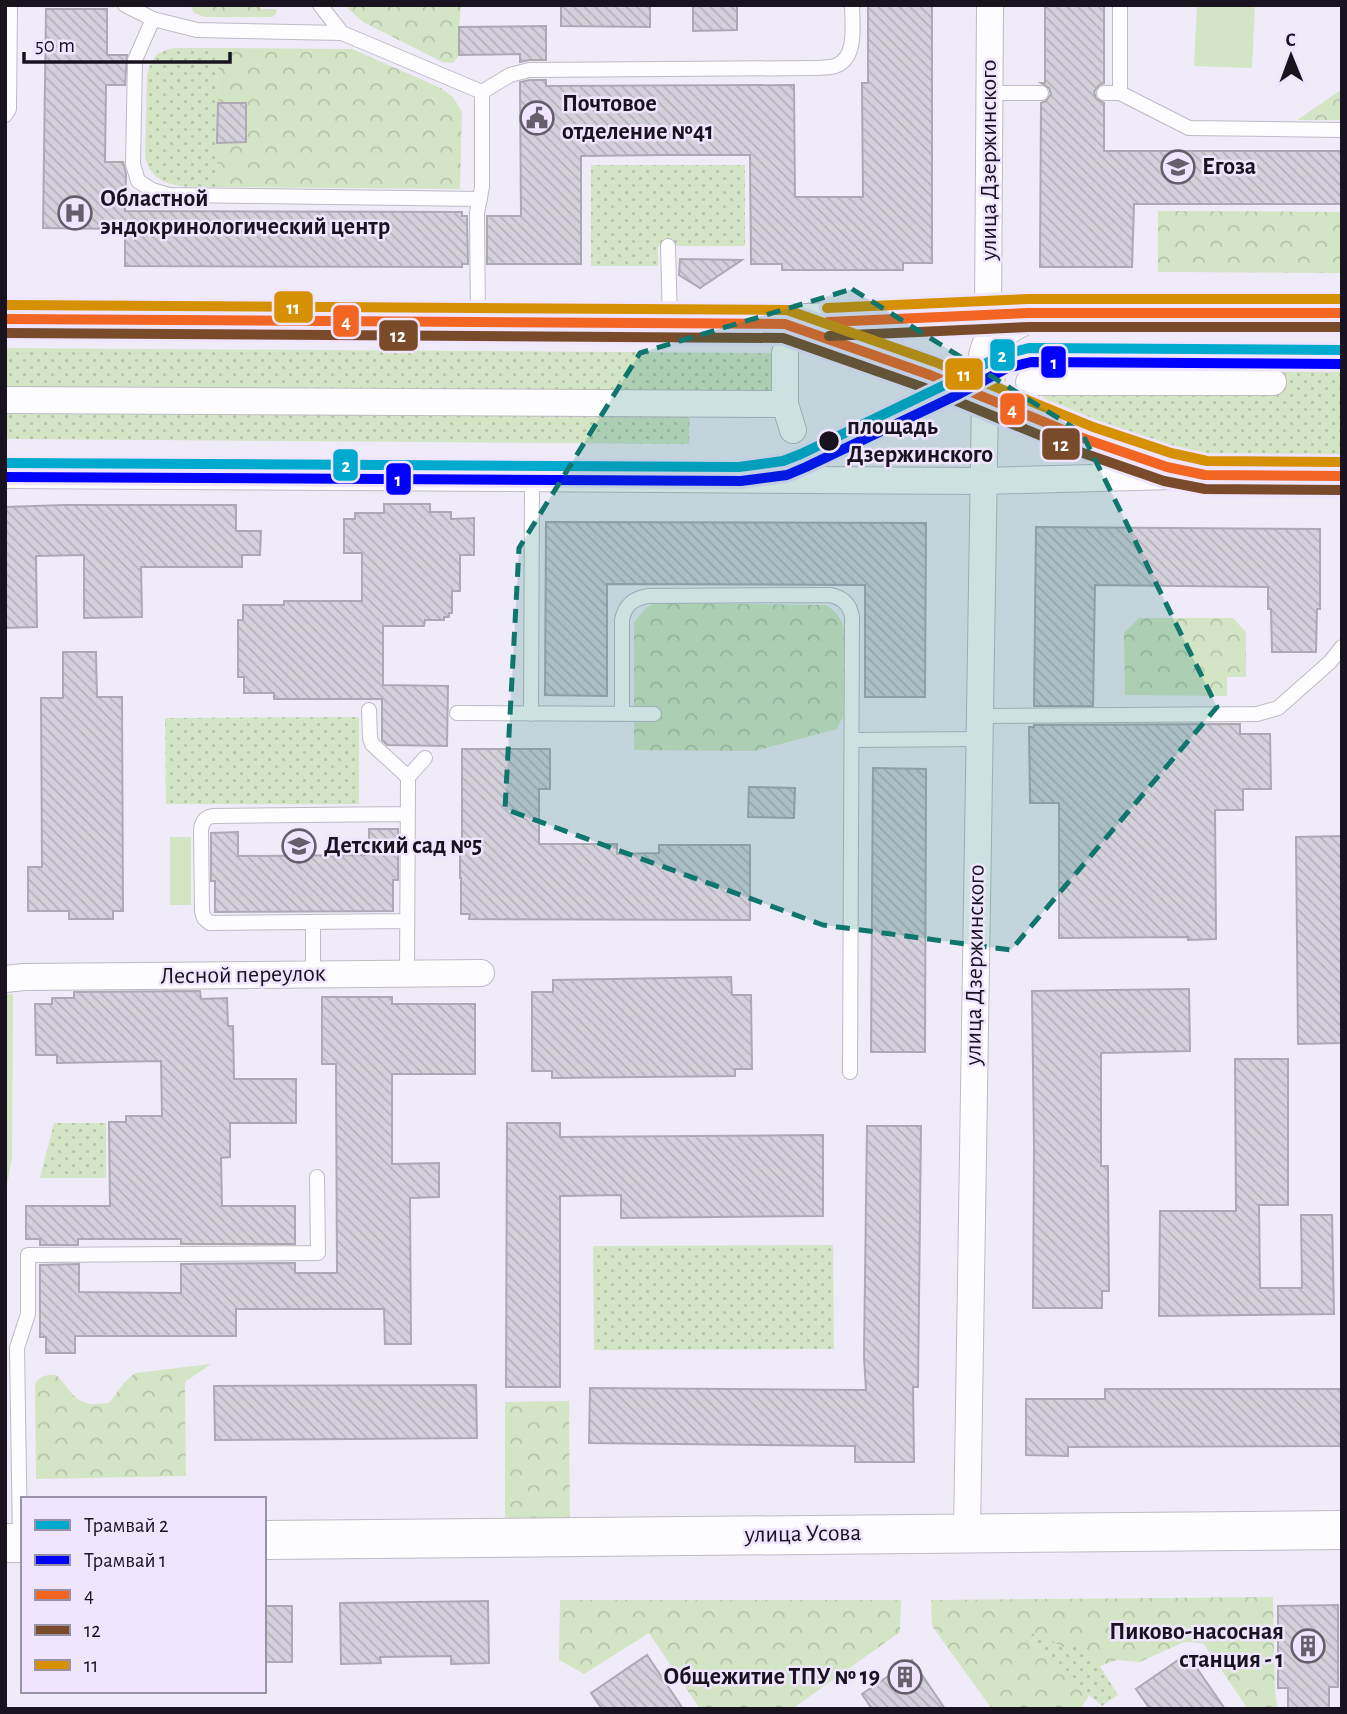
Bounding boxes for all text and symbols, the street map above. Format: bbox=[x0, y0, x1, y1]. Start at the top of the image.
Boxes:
scale bar bbox=[24, 21, 231, 65]
north arrow bbox=[1256, 21, 1326, 91]
text: С bbox=[1285, 31, 1296, 50]
text: 50 m bbox=[35, 35, 75, 56]
street label: улица Дзержинского bbox=[977, 60, 1001, 261]
place label: Почтовое отделение №41 bbox=[562, 92, 714, 144]
public building icon: Почтовое отделение №41 bbox=[518, 99, 556, 137]
school or university icon: Егоза bbox=[1159, 148, 1197, 186]
place label: Егоза bbox=[1202, 155, 1256, 179]
place label: Областной эндокринологический центр bbox=[100, 187, 390, 239]
hospital icon: Областной эндокринологический центр bbox=[56, 194, 94, 232]
line badge: 11 bbox=[273, 290, 314, 324]
text: 11 bbox=[286, 299, 300, 318]
line badge: 4 bbox=[332, 304, 360, 338]
text: 4 bbox=[341, 313, 351, 332]
line badge: 12 bbox=[378, 319, 419, 352]
text: 12 bbox=[390, 327, 406, 346]
line badge: 2 bbox=[989, 338, 1016, 372]
line badge: 1 bbox=[1040, 345, 1067, 379]
text: 2 bbox=[998, 347, 1007, 366]
text: 1 bbox=[1051, 354, 1057, 373]
line badge: 11 bbox=[944, 357, 984, 391]
text: 11 bbox=[957, 366, 971, 385]
line badge: 4 bbox=[999, 392, 1026, 426]
text: 4 bbox=[1007, 401, 1017, 420]
place label: площадь Дзержинского bbox=[847, 415, 993, 467]
line badge: 12 bbox=[1041, 427, 1081, 461]
marker: площадь Дзержинского bbox=[817, 429, 841, 453]
text: 12 bbox=[1053, 436, 1069, 455]
line badge: 2 bbox=[332, 448, 359, 482]
text: 2 bbox=[342, 457, 351, 476]
line badge: 1 bbox=[385, 462, 412, 496]
text: 1 bbox=[395, 471, 401, 490]
school or university icon: Детский сад №5 bbox=[280, 827, 318, 865]
place label: Детский сад №5 bbox=[324, 834, 482, 858]
street label: улица Дзержинского bbox=[961, 864, 989, 1067]
street label: Лесной переулок bbox=[160, 962, 326, 988]
legend bbox=[21, 1497, 266, 1693]
text: Трамвай 2 bbox=[84, 1515, 169, 1536]
street label: улица Усова bbox=[743, 1521, 862, 1547]
text: Трамвай 1 bbox=[84, 1550, 166, 1571]
text: 4 bbox=[84, 1585, 94, 1606]
text: 12 bbox=[84, 1620, 101, 1641]
place label: Пиково-насосная станция - 1 bbox=[1109, 1620, 1284, 1672]
building icon: Пиково-насосная станция - 1 bbox=[1289, 1627, 1327, 1665]
text: 11 bbox=[84, 1655, 98, 1676]
building icon: Общежитие ТПУ № 19 bbox=[886, 1658, 924, 1696]
place label: Общежитие ТПУ № 19 bbox=[663, 1665, 880, 1689]

